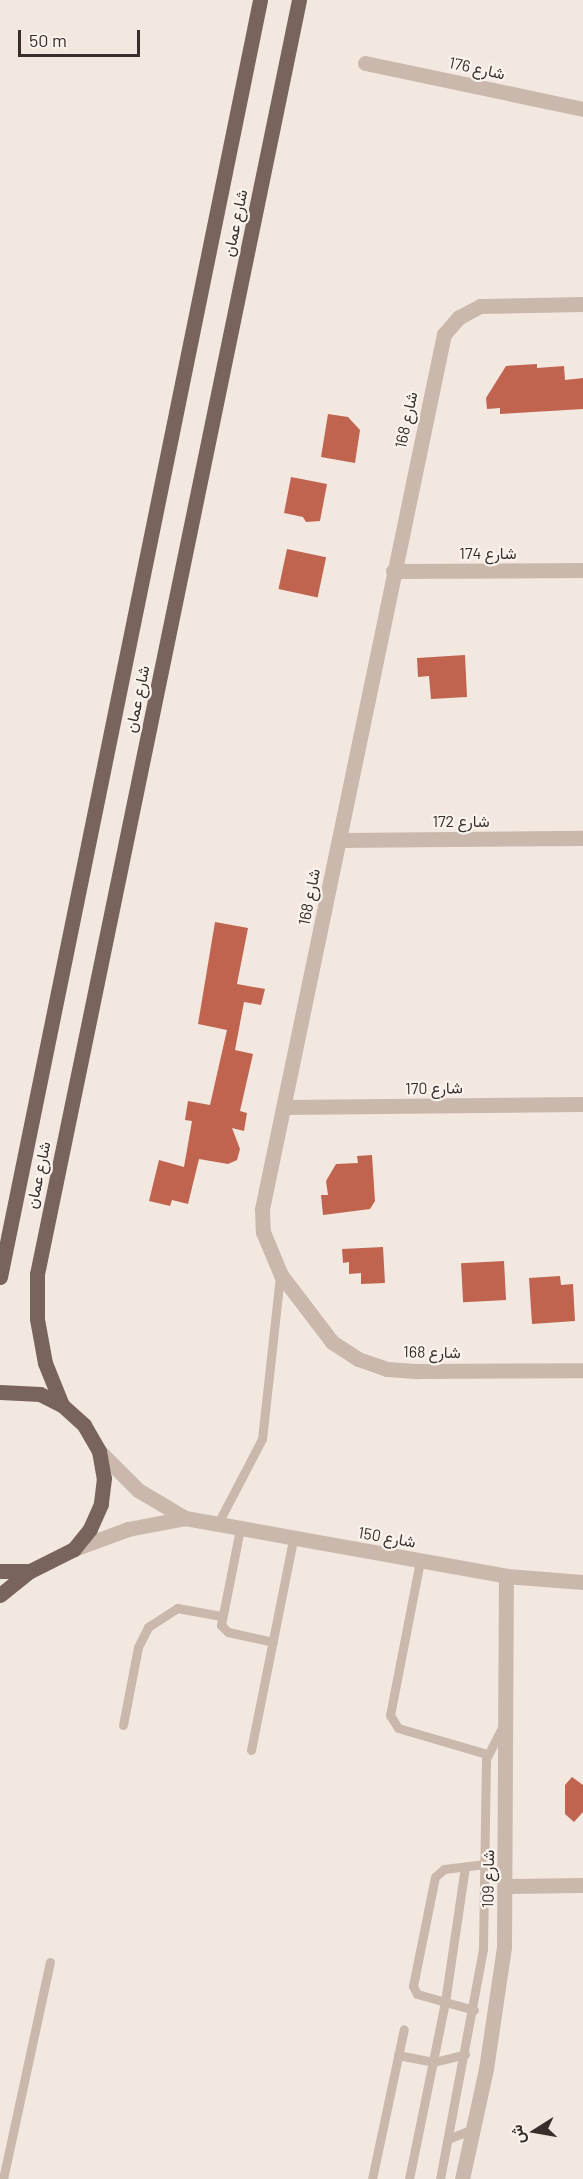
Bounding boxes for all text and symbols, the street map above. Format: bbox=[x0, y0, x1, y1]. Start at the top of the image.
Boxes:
scale bar bbox=[21, 18, 142, 56]
text: 50 m bbox=[29, 29, 67, 51]
street label: شارع 176 bbox=[447, 53, 507, 83]
street label: شارع عمان bbox=[219, 188, 251, 258]
street label: شارع 168 bbox=[391, 390, 421, 450]
street label: شارع 174 bbox=[459, 543, 517, 563]
street label: شارع عمان bbox=[121, 664, 153, 734]
street label: شارع 172 bbox=[432, 811, 490, 831]
street label: شارع 168 bbox=[294, 867, 324, 927]
street label: شارع 170 bbox=[405, 1078, 463, 1098]
street label: شارع عمان bbox=[22, 1140, 54, 1210]
street label: شارع 168 bbox=[403, 1342, 461, 1362]
street label: شارع 150 bbox=[357, 1522, 417, 1552]
street label: شارع 109 bbox=[478, 1850, 498, 1908]
north arrow bbox=[505, 2101, 565, 2161]
text: ش bbox=[506, 2123, 528, 2146]

